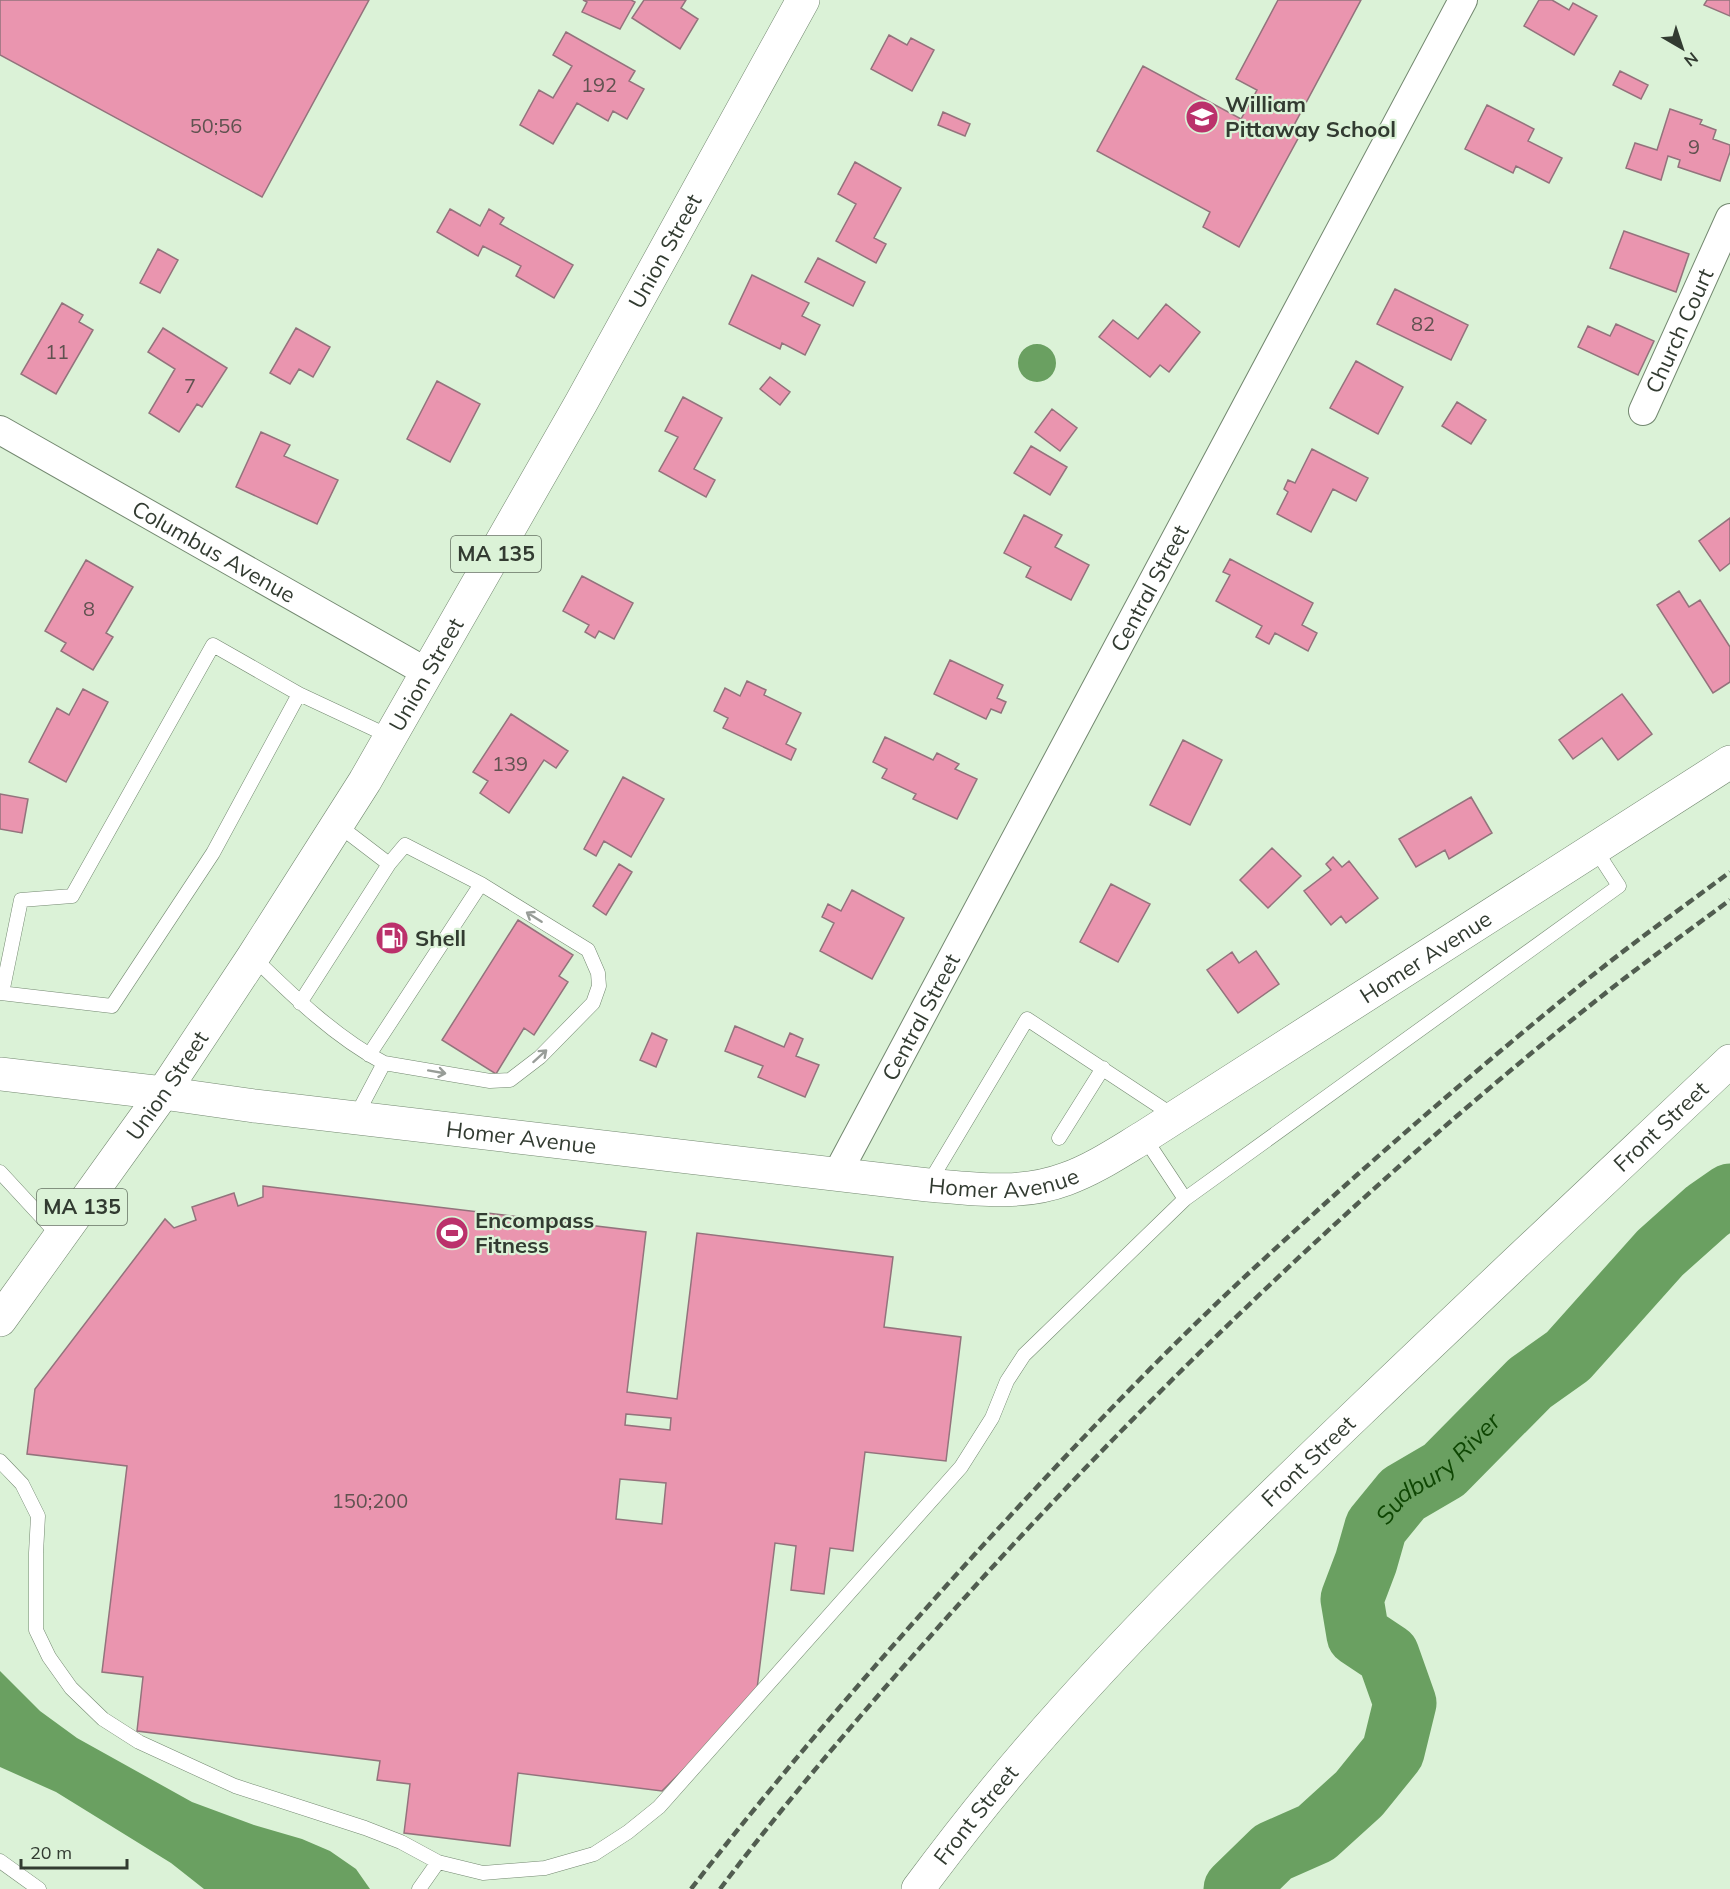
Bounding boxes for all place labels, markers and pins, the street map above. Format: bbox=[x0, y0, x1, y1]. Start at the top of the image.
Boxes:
place label: William Pittaway School bbox=[1225, 90, 1396, 143]
school or university icon: William Pittaway School bbox=[1184, 99, 1220, 135]
fuel station icon: Shell bbox=[374, 920, 410, 956]
place label: Shell bbox=[415, 924, 466, 952]
place label: Encompass Fitness bbox=[475, 1206, 594, 1259]
sports icon: Encompass Fitness bbox=[434, 1215, 470, 1251]

